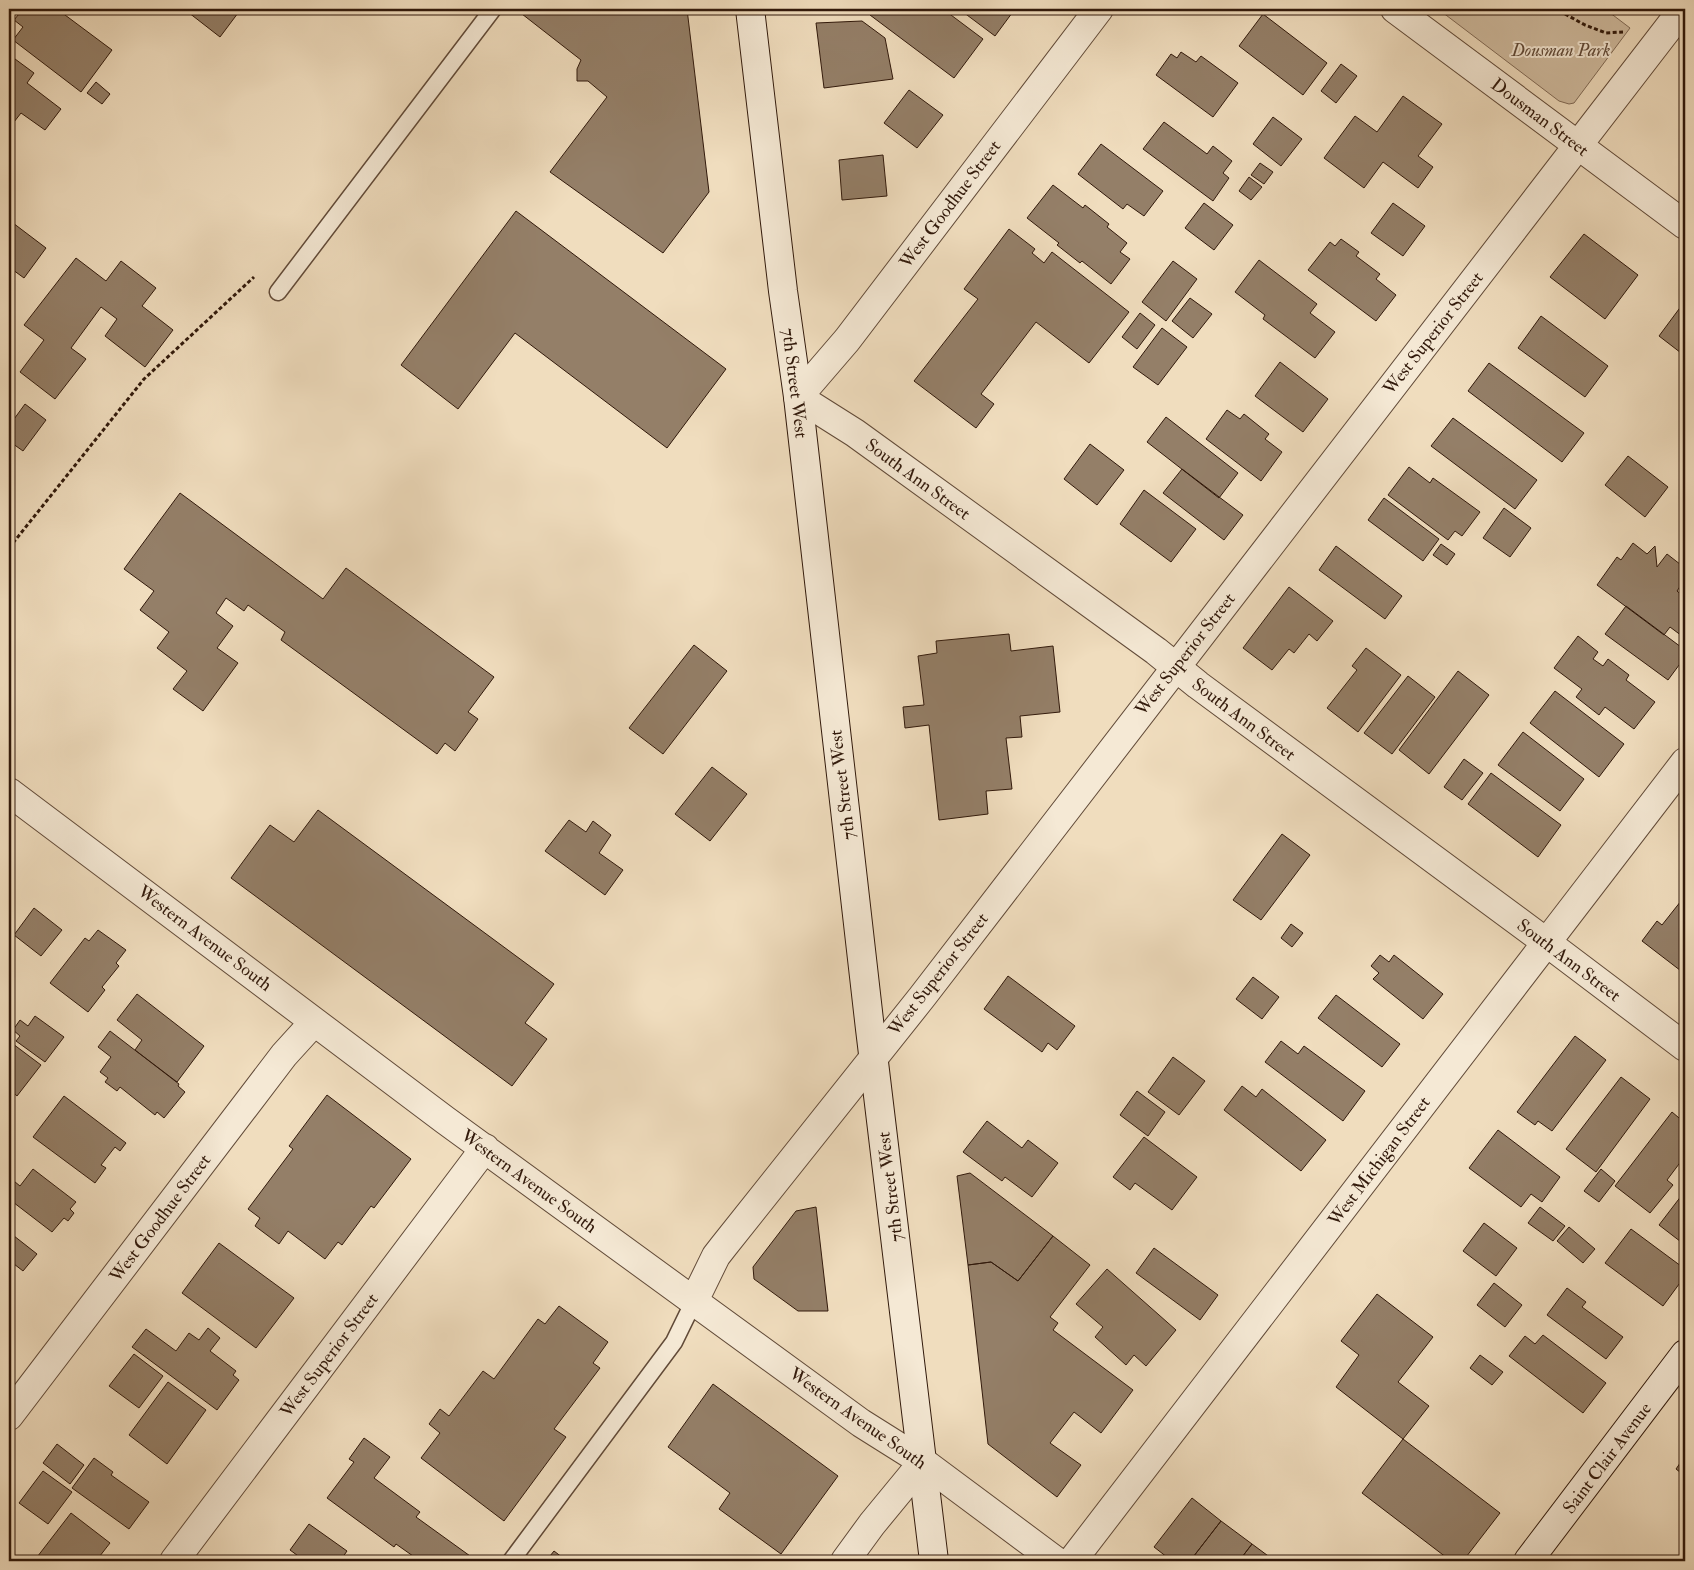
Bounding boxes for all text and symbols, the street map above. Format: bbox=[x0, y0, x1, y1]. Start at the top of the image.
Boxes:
park label: Dousman Park bbox=[1511, 39, 1610, 62]
street label: Dousman Street bbox=[1486, 73, 1593, 162]
street label: West Goodhue Street bbox=[894, 135, 1006, 274]
street label: West Superior Street bbox=[1378, 267, 1489, 400]
street label: 7th Street West bbox=[776, 327, 813, 440]
street label: South Ann Street bbox=[861, 434, 975, 525]
street label: West Superior Street bbox=[1130, 588, 1241, 721]
street label: South Ann Street bbox=[1187, 673, 1300, 766]
street label: 7th Street West bbox=[824, 728, 861, 841]
street label: Western Avenue South bbox=[132, 880, 277, 997]
street label: West Superior Street bbox=[883, 908, 994, 1041]
street label: South Ann Street bbox=[1512, 914, 1625, 1007]
street label: West Michigan Street bbox=[1323, 1092, 1436, 1231]
street label: Western Avenue South bbox=[455, 1124, 602, 1239]
street label: 7th Street West bbox=[872, 1130, 909, 1243]
street label: West Goodhue Street bbox=[104, 1149, 216, 1288]
street label: West Superior Street bbox=[275, 1288, 384, 1423]
street label: Western Avenue South bbox=[784, 1362, 931, 1475]
street label: Saint Clair Avenue bbox=[1558, 1398, 1657, 1519]

